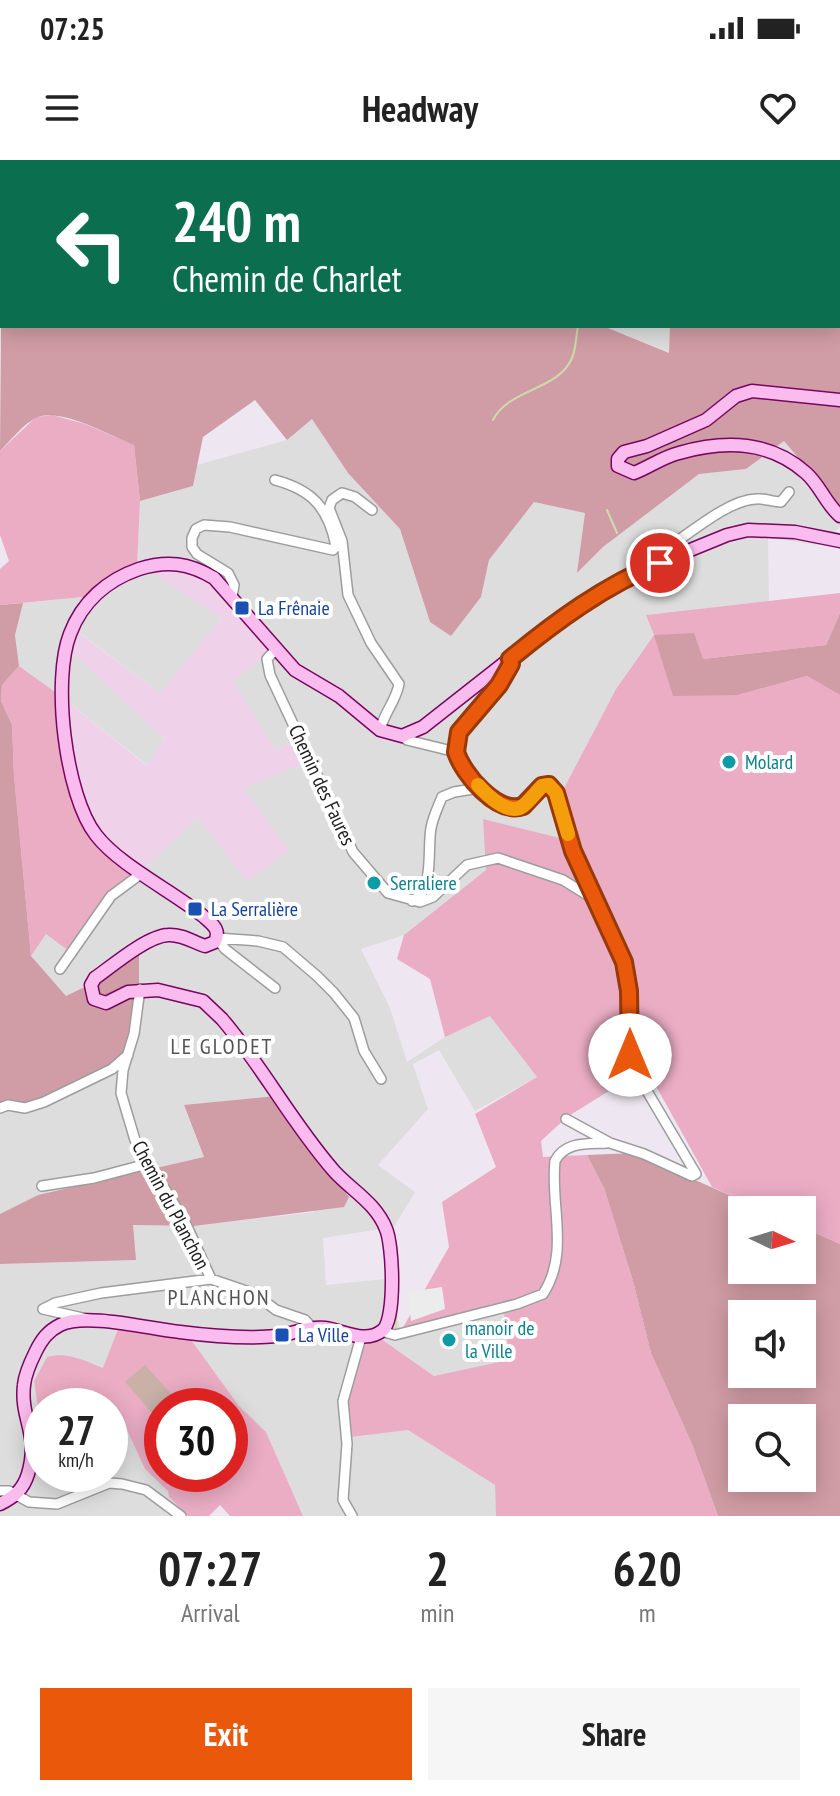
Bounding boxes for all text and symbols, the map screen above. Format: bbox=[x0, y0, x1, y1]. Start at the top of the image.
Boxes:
text: 07:25 bbox=[40, 9, 105, 48]
text: Headway bbox=[362, 85, 478, 132]
icon: menu bbox=[40, 86, 84, 130]
icon: heart bbox=[756, 86, 800, 130]
text: 240 m bbox=[172, 185, 301, 257]
icon: left bbox=[40, 192, 144, 296]
text: Chemin de Charlet bbox=[172, 255, 402, 302]
pin bbox=[626, 529, 694, 597]
icon: arrive bbox=[638, 541, 682, 585]
place label: La Frênaie bbox=[258, 595, 330, 621]
marker: La Frênaie bbox=[233, 599, 251, 617]
street label: Chemin des Faures bbox=[283, 721, 361, 850]
place label: Molard bbox=[745, 749, 793, 775]
marker: Molard bbox=[720, 753, 738, 771]
place label: Serraliere bbox=[390, 870, 457, 896]
marker: Serraliere bbox=[365, 874, 383, 892]
place label: La Serralière bbox=[211, 896, 298, 922]
marker: La Serralière bbox=[186, 900, 204, 918]
position arrow bbox=[588, 1013, 672, 1097]
district label: LE GLODET bbox=[171, 1032, 273, 1060]
street label: Chemin du Planchon bbox=[126, 1136, 216, 1274]
north arrow bbox=[728, 1196, 816, 1284]
map controls bbox=[728, 1196, 816, 1492]
district label: PLANCHON bbox=[167, 1283, 271, 1311]
button: sound bbox=[728, 1300, 816, 1388]
place label: manoir de la Ville bbox=[465, 1315, 534, 1364]
place label: La Ville bbox=[298, 1322, 349, 1348]
marker: La Ville bbox=[273, 1326, 291, 1344]
marker: manoir de la Ville bbox=[440, 1331, 458, 1349]
speed limit sign: 30 bbox=[144, 1388, 248, 1492]
text: 27 bbox=[57, 1404, 95, 1456]
button: search bbox=[728, 1404, 816, 1492]
text: km/h bbox=[58, 1447, 94, 1473]
text: 07:27 bbox=[158, 1537, 262, 1599]
text: 2 bbox=[426, 1537, 449, 1599]
text: 620 bbox=[613, 1537, 682, 1599]
text: Arrival bbox=[181, 1596, 240, 1629]
text: min bbox=[420, 1596, 454, 1629]
text: m bbox=[639, 1596, 656, 1629]
button: Exit bbox=[40, 1688, 412, 1780]
button: Share bbox=[428, 1688, 800, 1780]

